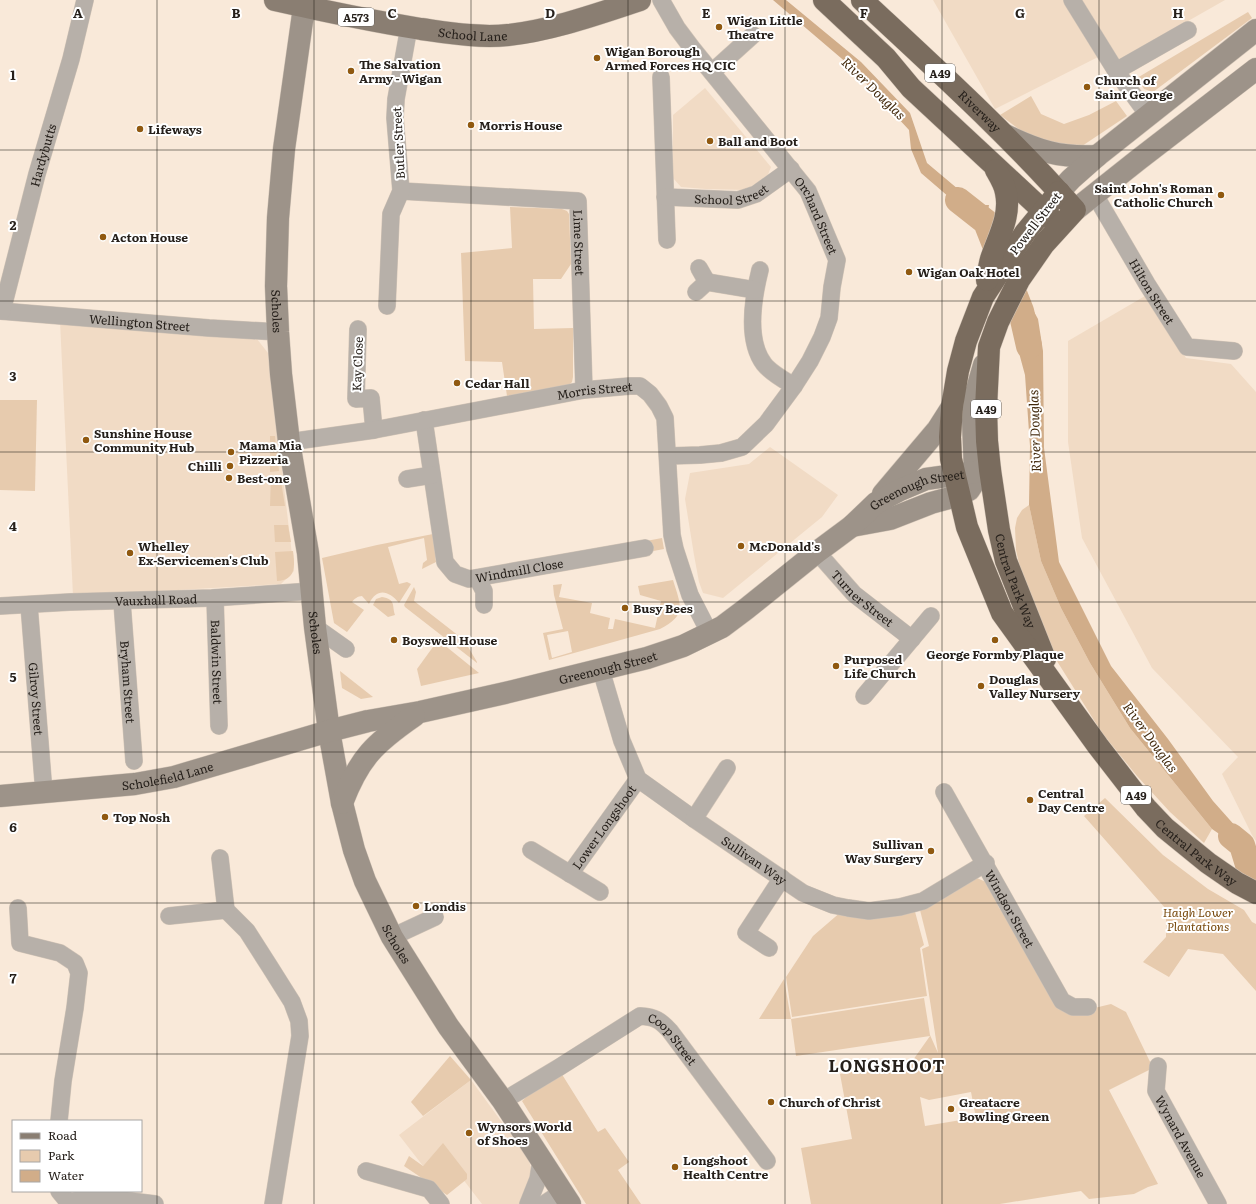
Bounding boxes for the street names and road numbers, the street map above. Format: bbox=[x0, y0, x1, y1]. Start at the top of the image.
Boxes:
road number: A573 bbox=[338, 8, 374, 26]
street label: School Lane bbox=[437, 23, 508, 45]
road number: A49 bbox=[925, 64, 955, 82]
street label: Riverway bbox=[954, 86, 1006, 136]
street label: Butler Street bbox=[387, 106, 409, 180]
street label: Hardybutts bbox=[25, 121, 61, 189]
street label: Orchard Street bbox=[790, 172, 843, 257]
street label: School Street bbox=[694, 179, 772, 209]
street label: Powell Street bbox=[1005, 188, 1065, 258]
street label: Lime Street bbox=[569, 209, 589, 276]
street label: Hilton Street bbox=[1125, 255, 1179, 328]
street label: Scholes bbox=[267, 289, 287, 334]
street label: Wellington Street bbox=[88, 309, 191, 335]
street label: Kay Close bbox=[347, 336, 367, 392]
street label: Morris Street bbox=[555, 377, 633, 404]
road number: A49 bbox=[971, 400, 1001, 418]
street label: Greenough Street bbox=[865, 465, 965, 514]
street label: Central Park Way bbox=[991, 532, 1041, 631]
street label: Windmill Close bbox=[474, 554, 565, 587]
street label: Turner Street bbox=[827, 565, 898, 631]
street label: Vauxhall Road bbox=[114, 589, 198, 610]
street label: Scholes bbox=[305, 610, 328, 656]
street label: Baldwin Street bbox=[207, 619, 227, 705]
street label: Bryham Street bbox=[116, 640, 140, 724]
street label: Greenough Street bbox=[557, 646, 660, 688]
street label: Gilroy Street bbox=[25, 662, 48, 736]
street label: Scholefield Lane bbox=[121, 757, 215, 794]
street label: Lower Longshoot bbox=[567, 781, 640, 873]
road number: A49 bbox=[1121, 786, 1151, 804]
street label: Central Park Way bbox=[1151, 814, 1241, 890]
street label: Sullivan Way bbox=[718, 831, 791, 889]
street label: Windsor Street bbox=[981, 866, 1039, 951]
street label: Scholes bbox=[378, 921, 416, 967]
street label: Coop Street bbox=[646, 1008, 701, 1069]
street label: Wynard Avenue bbox=[1151, 1092, 1211, 1181]

